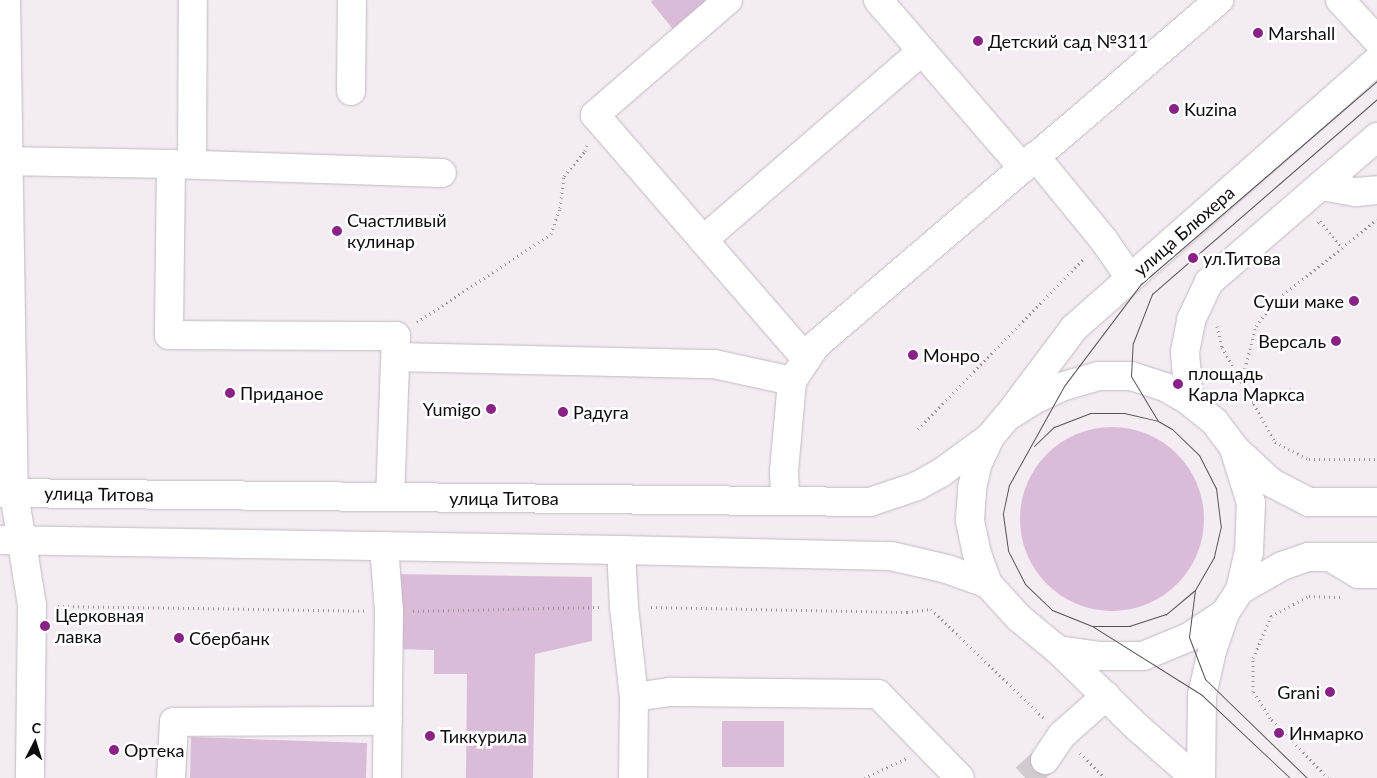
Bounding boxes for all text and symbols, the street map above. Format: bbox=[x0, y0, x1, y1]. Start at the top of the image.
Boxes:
place label: Marshall bbox=[1268, 22, 1335, 44]
marker: Marshall bbox=[1252, 27, 1264, 39]
place label: Детский сад №311 bbox=[988, 30, 1148, 52]
marker: Детский сад №311 bbox=[972, 35, 984, 47]
place label: Kuzina bbox=[1184, 98, 1237, 120]
marker: Kuzina bbox=[1168, 103, 1180, 115]
street label: улица Блюхера bbox=[1129, 182, 1239, 280]
place label: Счастливый кулинар bbox=[347, 210, 447, 252]
marker: Счастливый кулинар bbox=[331, 225, 343, 237]
place label: ул.Титова bbox=[1203, 247, 1281, 269]
marker: ул.Титова bbox=[1187, 252, 1199, 264]
place label: Суши маке bbox=[1253, 290, 1344, 312]
marker: Суши маке bbox=[1348, 295, 1360, 307]
place label: Версаль bbox=[1258, 330, 1326, 352]
marker: Версаль bbox=[1330, 335, 1342, 347]
place label: Монро bbox=[923, 344, 980, 366]
marker: Монро bbox=[907, 349, 919, 361]
place label: площадь Карла Маркса bbox=[1188, 363, 1305, 406]
marker: площадь Карла Маркса bbox=[1172, 378, 1184, 390]
place label: Приданое bbox=[240, 382, 323, 404]
marker: Приданое bbox=[224, 387, 236, 399]
place label: Yumigo bbox=[423, 398, 481, 420]
place label: Радуга bbox=[573, 401, 629, 423]
marker: Yumigo bbox=[485, 403, 497, 415]
marker: Радуга bbox=[557, 406, 569, 418]
street label: улица Титова bbox=[44, 482, 154, 506]
street label: улица Титова bbox=[449, 487, 559, 509]
place label: Церковная лавка bbox=[55, 605, 144, 648]
marker: Церковная лавка bbox=[39, 620, 51, 632]
place label: Сбербанк bbox=[189, 627, 270, 649]
marker: Сбербанк bbox=[173, 632, 185, 644]
place label: Grani bbox=[1277, 681, 1320, 703]
marker: Grani bbox=[1324, 686, 1336, 698]
north arrow bbox=[10, 718, 60, 768]
text: С bbox=[31, 719, 42, 736]
place label: Инмарко bbox=[1289, 722, 1364, 744]
place label: Тиккурила bbox=[440, 725, 527, 747]
marker: Инмарко bbox=[1273, 727, 1285, 739]
marker: Тиккурила bbox=[424, 730, 436, 742]
place label: Ортека bbox=[124, 739, 185, 761]
marker: Ортека bbox=[108, 744, 120, 756]

